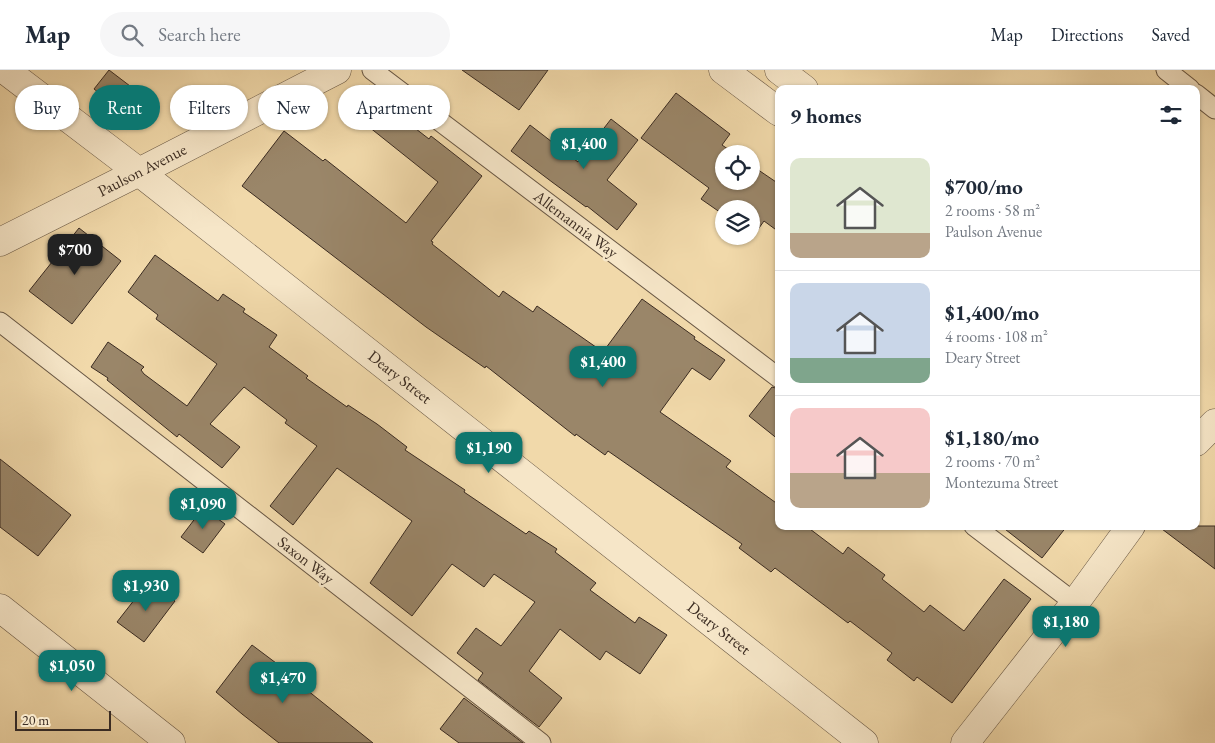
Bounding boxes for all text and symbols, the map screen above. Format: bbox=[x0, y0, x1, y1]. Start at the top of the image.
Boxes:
search box bbox=[100, 12, 450, 57]
text: Map bbox=[25, 19, 70, 50]
icon: search bbox=[118, 21, 146, 49]
text: Search here bbox=[158, 22, 241, 47]
text: Map bbox=[991, 23, 1023, 46]
text: Directions bbox=[1051, 23, 1123, 46]
text: Saved bbox=[1151, 23, 1190, 46]
chip: Buy bbox=[15, 85, 79, 130]
chip: Rent bbox=[89, 85, 160, 130]
chip: Filters bbox=[170, 85, 248, 130]
chip: New bbox=[258, 85, 328, 130]
chip: Apartment bbox=[338, 85, 450, 130]
icon: filters bbox=[1157, 101, 1185, 129]
text: 9 homes bbox=[790, 102, 862, 129]
pin: $1,400 bbox=[543, 128, 625, 170]
text: $1,400 bbox=[561, 133, 607, 154]
street label: Paulson Avenue bbox=[94, 139, 190, 201]
map controls bbox=[715, 145, 760, 245]
button: locate bbox=[715, 145, 760, 190]
text: $700/mo bbox=[945, 173, 1023, 200]
icon: home bbox=[830, 178, 890, 238]
street label: Allemannia Way bbox=[529, 185, 623, 263]
button: layers bbox=[715, 200, 760, 245]
text: 2 rooms · 58 m² bbox=[945, 200, 1040, 221]
text: Paulson Avenue bbox=[945, 221, 1042, 242]
pin: $700 bbox=[45, 234, 105, 276]
text: $700 bbox=[59, 239, 91, 260]
text: $1,400/mo bbox=[945, 299, 1039, 326]
icon: home bbox=[830, 303, 890, 363]
text: 4 rooms · 108 m² bbox=[945, 326, 1048, 347]
street label: Deary Street bbox=[364, 346, 436, 408]
pin: $1,400 bbox=[562, 346, 644, 388]
text: Deary Street bbox=[945, 347, 1020, 368]
text: $1,400 bbox=[580, 351, 626, 372]
text: $1,180/mo bbox=[945, 424, 1039, 451]
icon: home bbox=[830, 428, 890, 488]
pin: $1,190 bbox=[448, 432, 530, 474]
text: $1,190 bbox=[466, 437, 512, 458]
text: 2 rooms · 70 m² bbox=[945, 451, 1040, 472]
text: Montezuma Street bbox=[945, 472, 1058, 493]
pin: $1,090 bbox=[162, 488, 244, 530]
text: $1,090 bbox=[180, 493, 226, 514]
street label: Saxon Way bbox=[273, 531, 339, 589]
pin: $1,930 bbox=[105, 570, 187, 612]
text: $1,930 bbox=[123, 575, 169, 596]
street label: Deary Street bbox=[683, 597, 755, 659]
pin: $1,180 bbox=[1025, 606, 1107, 648]
text: $1,180 bbox=[1043, 611, 1089, 632]
pin: $1,050 bbox=[31, 650, 113, 692]
text: $1,050 bbox=[49, 655, 95, 676]
pin: $1,470 bbox=[242, 662, 324, 704]
text: $1,470 bbox=[260, 667, 306, 688]
scale bar bbox=[15, 708, 111, 731]
text: 20 m bbox=[22, 711, 49, 729]

